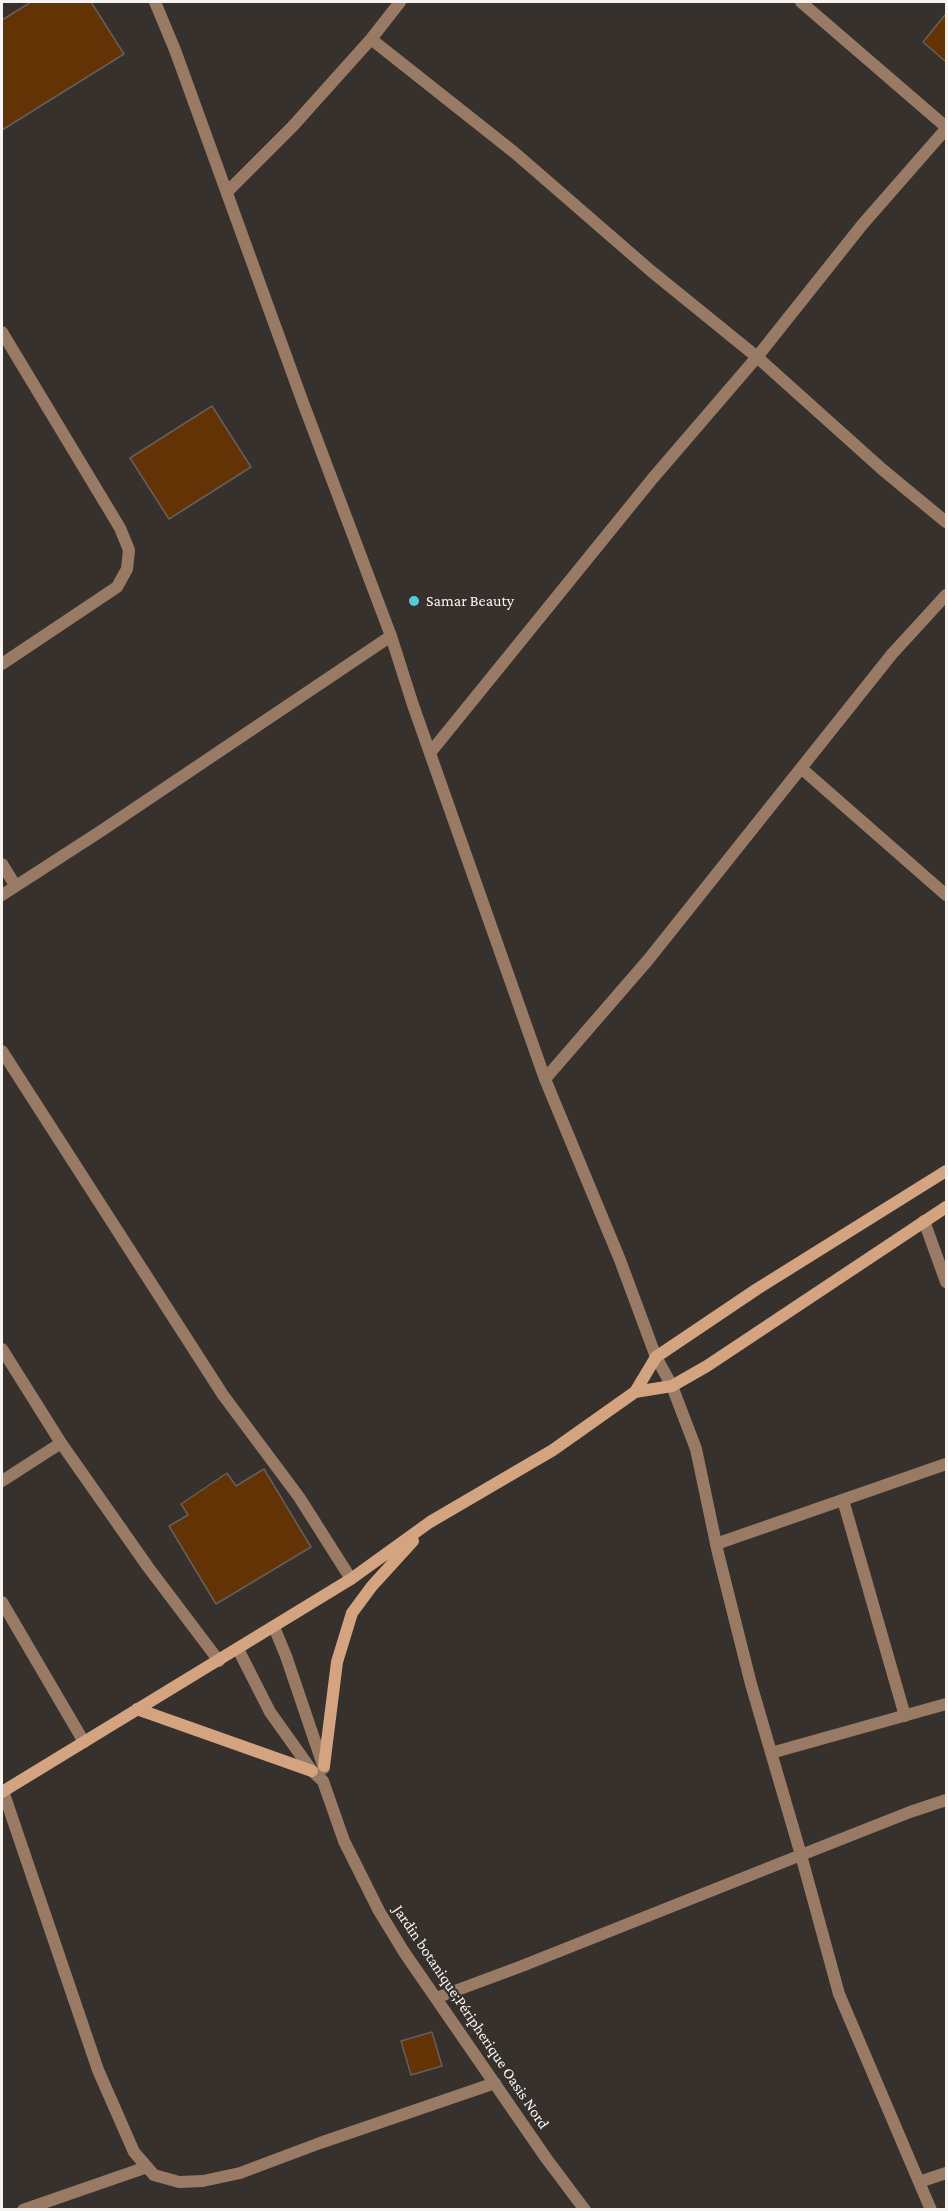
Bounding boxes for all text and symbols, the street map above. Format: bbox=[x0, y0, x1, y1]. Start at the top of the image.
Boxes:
place label: Samar Beauty bbox=[426, 591, 514, 611]
marker: Samar Beauty bbox=[407, 594, 421, 608]
street label: Jardin botanique;Péripherique Oasis Nord bbox=[389, 1901, 553, 2133]

